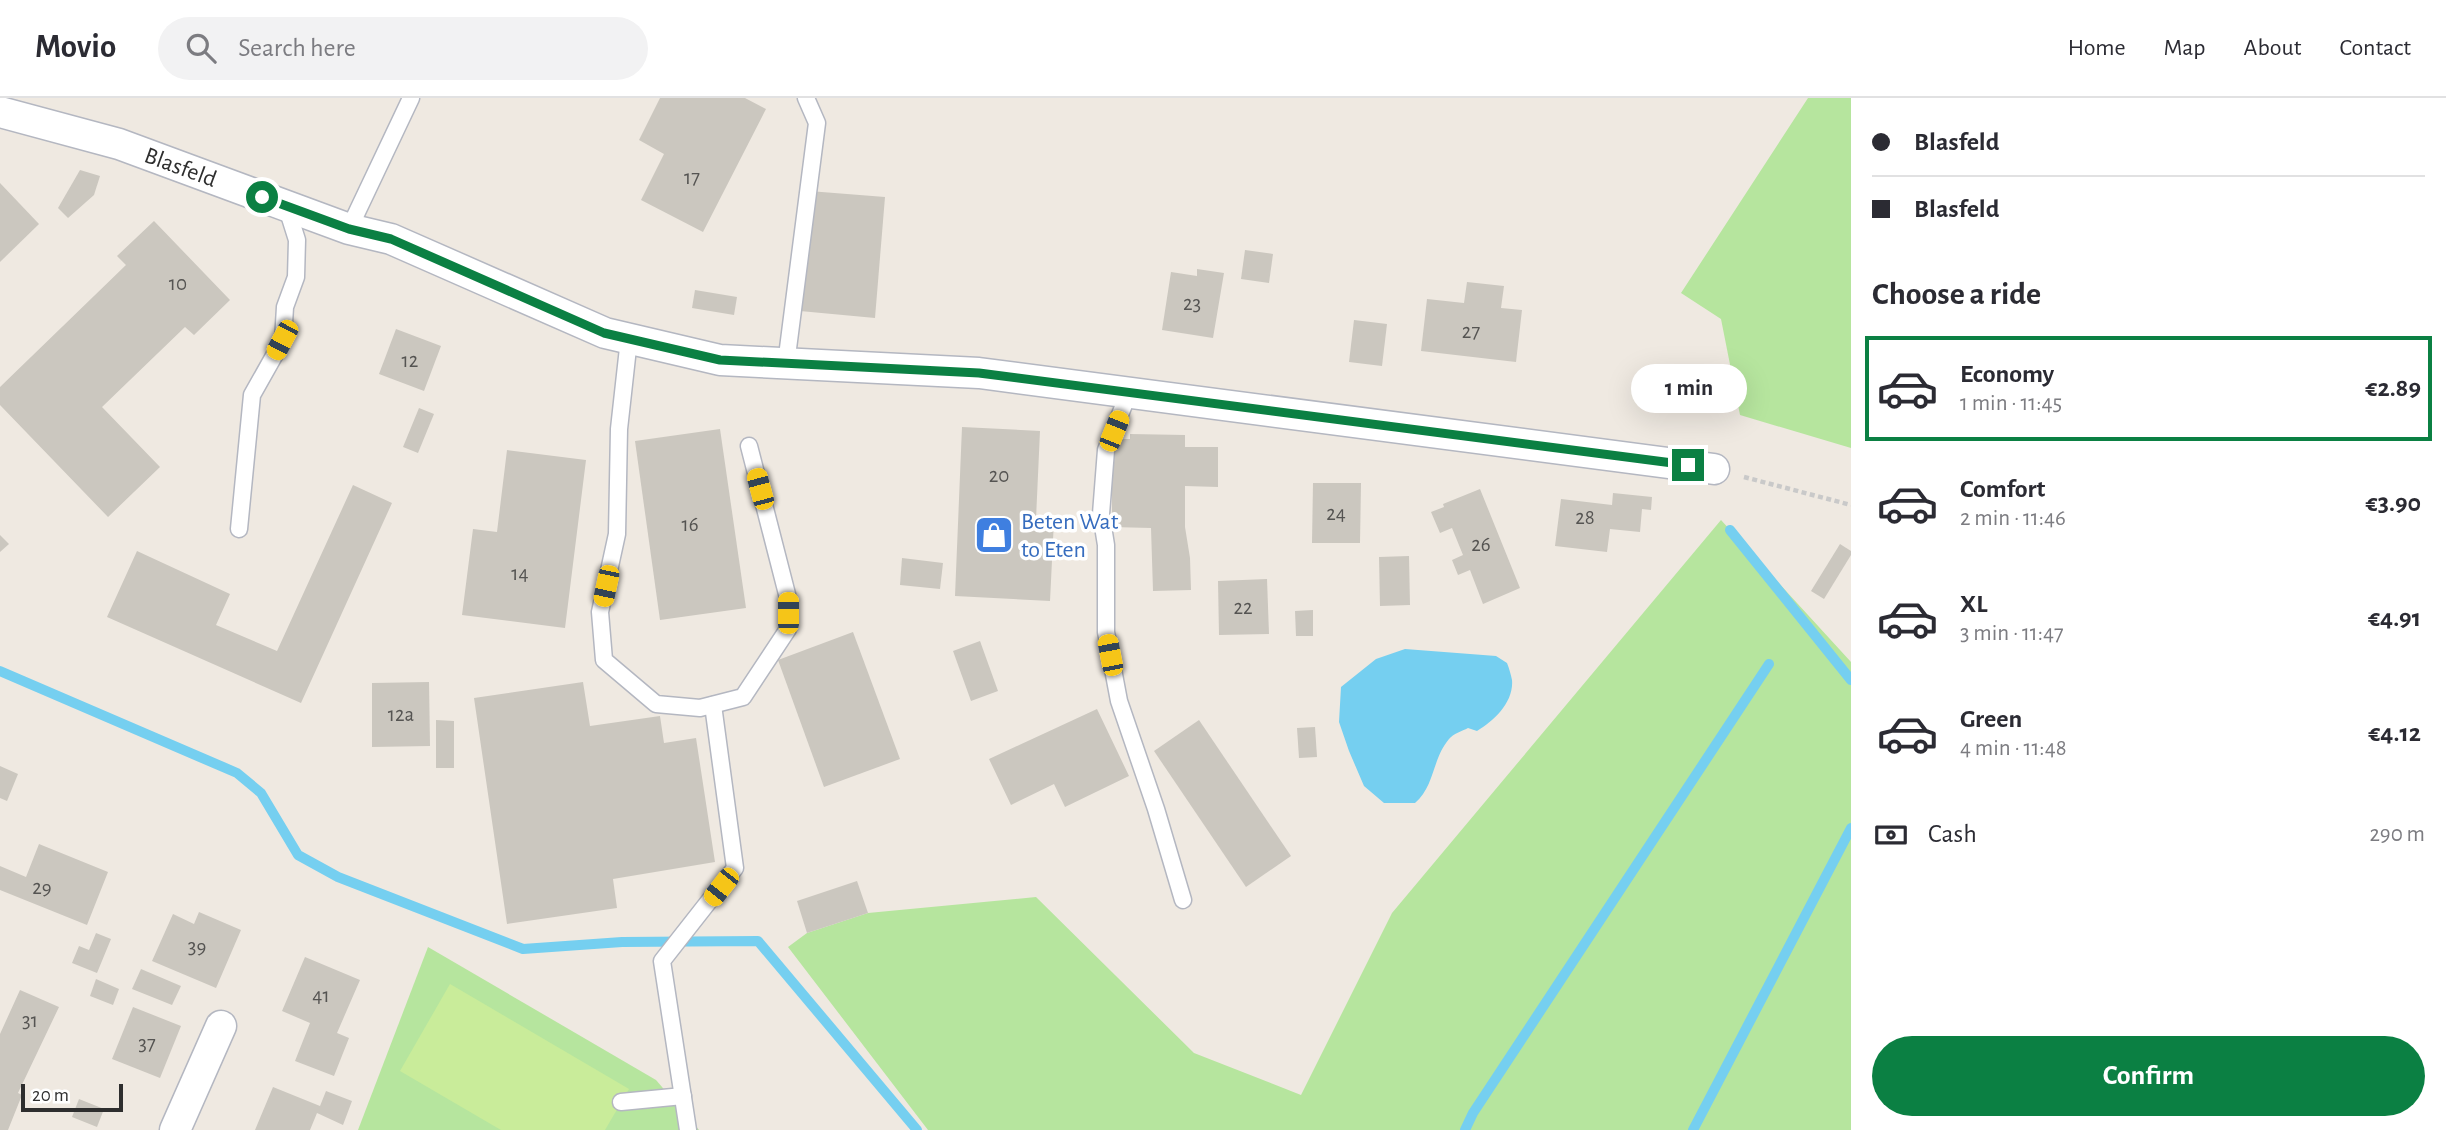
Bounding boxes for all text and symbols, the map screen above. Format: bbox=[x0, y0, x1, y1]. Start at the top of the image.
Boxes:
search box bbox=[158, 17, 648, 80]
icon: search bbox=[182, 29, 220, 67]
text: Movio bbox=[35, 31, 116, 64]
text: Search here bbox=[238, 35, 356, 61]
text: Home bbox=[2068, 36, 2126, 60]
text: Map bbox=[2164, 36, 2206, 60]
text: About bbox=[2244, 36, 2301, 60]
text: Contact bbox=[2339, 36, 2411, 60]
text: Blasfeld bbox=[1914, 129, 1999, 155]
street label: Blasfeld bbox=[141, 143, 220, 192]
house number: 17 bbox=[684, 167, 700, 188]
route start bbox=[246, 181, 278, 213]
text: Blasfeld bbox=[1914, 196, 1999, 222]
house number: 10 bbox=[169, 273, 187, 294]
text: Choose a ride bbox=[1872, 278, 2041, 310]
house number: 23 bbox=[1183, 293, 1201, 314]
car bbox=[263, 317, 302, 363]
house number: 27 bbox=[1462, 321, 1480, 342]
house number: 12 bbox=[402, 350, 418, 371]
icon: car bbox=[1876, 357, 1939, 420]
text: Economy bbox=[1960, 361, 2054, 387]
callout: 1 min bbox=[1630, 364, 1746, 412]
text: €2.89 bbox=[2365, 375, 2421, 401]
text: 1 min bbox=[1665, 377, 1713, 400]
text: 1 min · 11:45 bbox=[1960, 392, 2062, 415]
car bbox=[1097, 408, 1132, 454]
route end bbox=[1672, 449, 1704, 481]
house number: 20 bbox=[989, 465, 1009, 486]
car bbox=[745, 466, 776, 512]
icon: car bbox=[1876, 472, 1939, 535]
text: Comfort bbox=[1960, 476, 2045, 502]
text: €3.90 bbox=[2366, 490, 2421, 516]
house number: 24 bbox=[1326, 503, 1346, 524]
house number: 28 bbox=[1575, 507, 1595, 528]
text: 2 min · 11:46 bbox=[1960, 507, 2066, 530]
place label: Beten Wat to Eten bbox=[1021, 510, 1119, 562]
house number: 16 bbox=[681, 514, 699, 535]
shop icon: Beten Wat to Eten bbox=[973, 514, 1015, 556]
house number: 26 bbox=[1471, 534, 1491, 555]
house number: 14 bbox=[511, 563, 529, 584]
car bbox=[592, 563, 621, 609]
icon: car bbox=[1876, 587, 1939, 650]
text: XL bbox=[1960, 591, 1987, 617]
car bbox=[778, 592, 799, 634]
house number: 22 bbox=[1233, 597, 1253, 618]
text: €4.91 bbox=[2368, 605, 2421, 631]
text: 3 min · 11:47 bbox=[1960, 622, 2064, 645]
car bbox=[1096, 632, 1125, 678]
icon: car bbox=[1876, 702, 1939, 765]
house number: 12a bbox=[388, 704, 415, 725]
text: Green bbox=[1960, 706, 2022, 732]
text: €4.12 bbox=[2368, 720, 2421, 746]
text: 4 min · 11:48 bbox=[1960, 737, 2067, 760]
icon: cash bbox=[1872, 816, 1910, 854]
text: Cash bbox=[1928, 821, 1977, 847]
text: 290 m bbox=[2369, 823, 2425, 846]
car bbox=[700, 864, 743, 910]
house number: 29 bbox=[32, 877, 52, 898]
house number: 39 bbox=[188, 936, 206, 957]
house number: 41 bbox=[312, 985, 330, 1006]
house number: 31 bbox=[22, 1010, 38, 1031]
house number: 37 bbox=[138, 1033, 156, 1054]
button: Confirm bbox=[1872, 1036, 2425, 1116]
scale bar bbox=[21, 1081, 122, 1113]
text: 20 m bbox=[32, 1086, 69, 1105]

